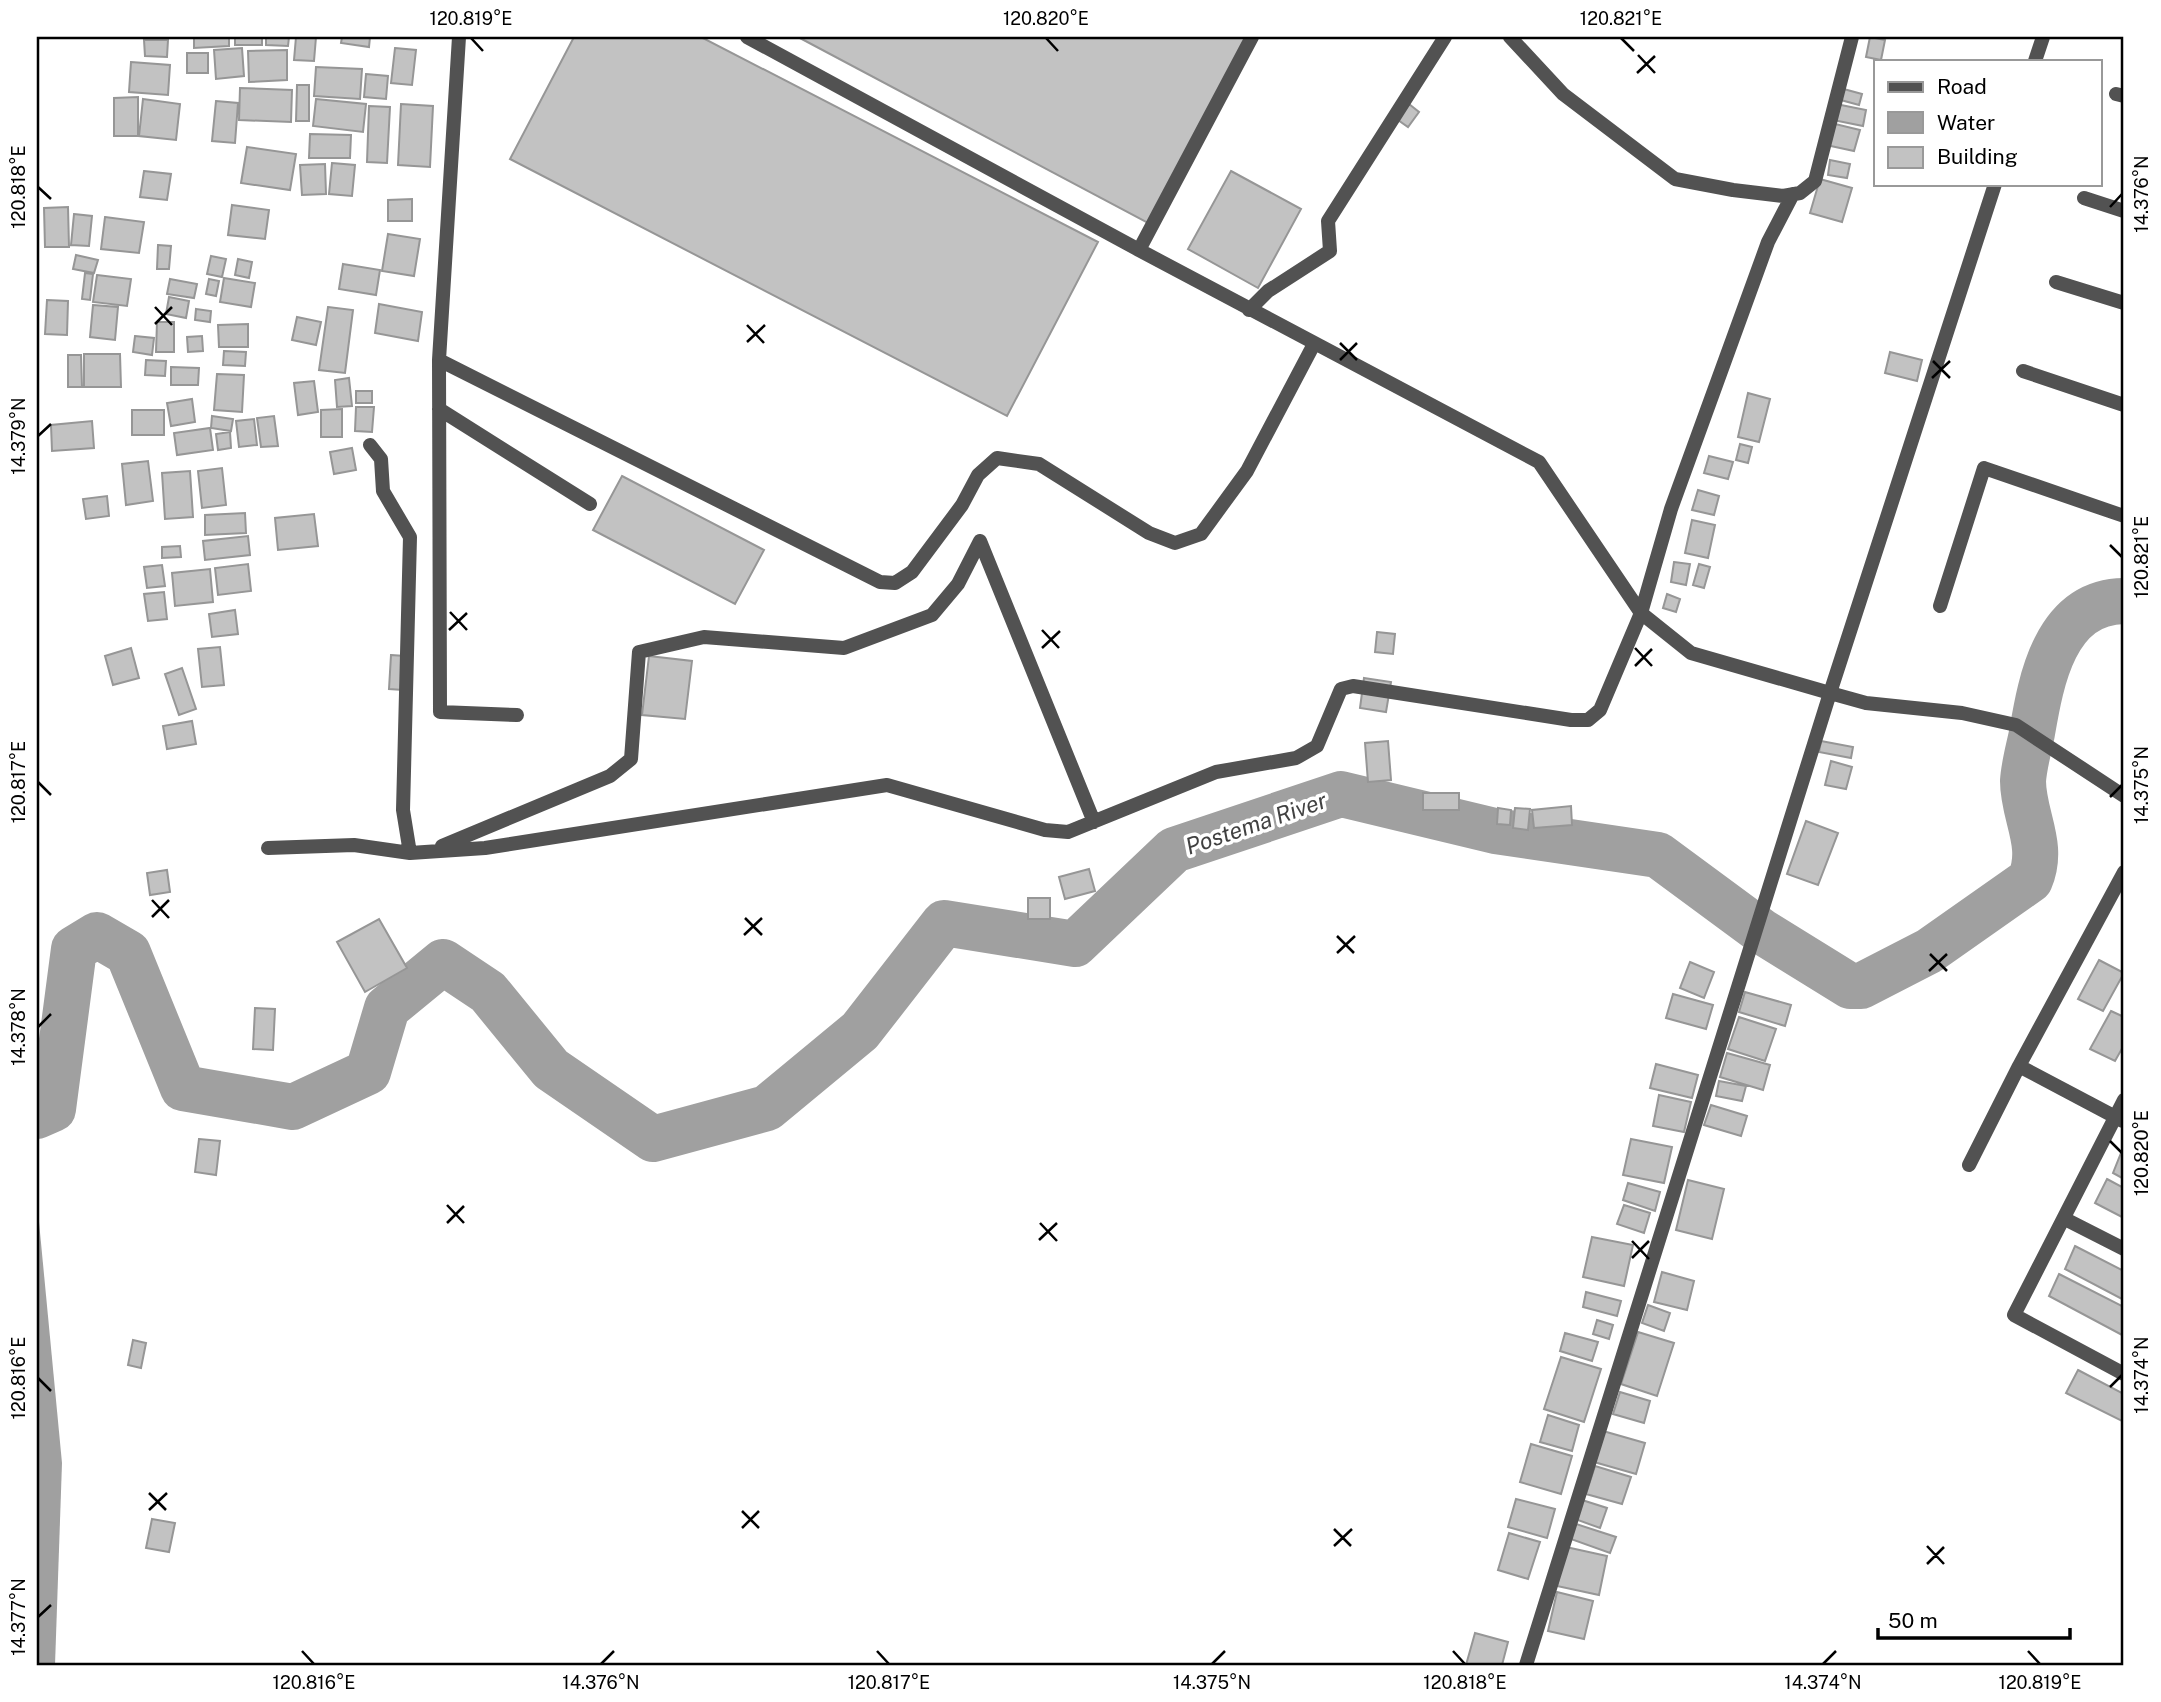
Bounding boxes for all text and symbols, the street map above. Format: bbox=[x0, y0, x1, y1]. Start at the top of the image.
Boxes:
text: 120.819°E bbox=[430, 8, 512, 29]
text: 120.820°E bbox=[1003, 8, 1089, 29]
text: 120.821°E bbox=[1580, 8, 1662, 29]
legend bbox=[1874, 60, 2102, 186]
text: Road bbox=[1937, 74, 1987, 99]
text: Water bbox=[1937, 110, 1995, 135]
text: Building bbox=[1937, 144, 2018, 169]
text: 120.818°E bbox=[8, 145, 29, 229]
text: 14.376°N bbox=[2131, 155, 2152, 233]
text: 14.379°N bbox=[8, 397, 29, 475]
text: 120.821°E bbox=[2131, 516, 2152, 598]
text: 120.817°E bbox=[8, 741, 29, 823]
text: 14.375°N bbox=[2131, 746, 2152, 824]
water label: Postema River bbox=[1182, 786, 1330, 860]
text: 14.378°N bbox=[8, 988, 29, 1066]
text: 120.820°E bbox=[2131, 1110, 2152, 1196]
text: 14.374°N bbox=[2131, 1336, 2152, 1414]
text: 120.816°E bbox=[8, 1337, 29, 1419]
text: 14.377°N bbox=[8, 1578, 29, 1656]
scale bar bbox=[1878, 1597, 2070, 1641]
text: 50 m bbox=[1888, 1608, 1938, 1633]
text: 120.816°E bbox=[273, 1672, 355, 1693]
text: 14.376°N bbox=[562, 1672, 640, 1693]
text: 120.817°E bbox=[848, 1672, 930, 1693]
text: 14.375°N bbox=[1173, 1672, 1251, 1693]
text: 120.818°E bbox=[1423, 1672, 1507, 1693]
text: 14.374°N bbox=[1784, 1672, 1862, 1693]
text: 120.819°E bbox=[1999, 1672, 2081, 1693]

